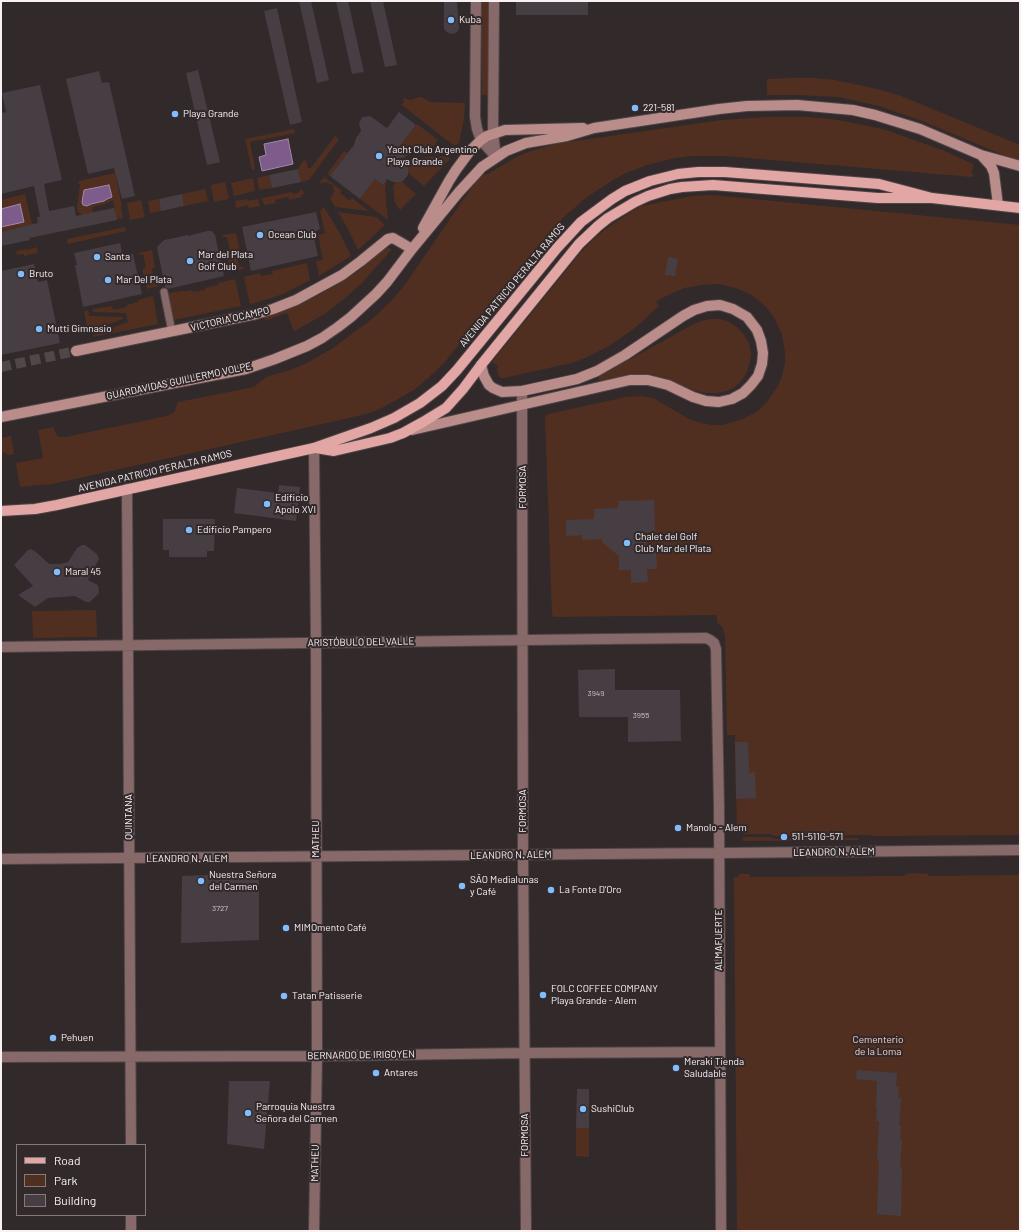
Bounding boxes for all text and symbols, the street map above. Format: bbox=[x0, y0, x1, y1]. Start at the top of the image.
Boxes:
place label: Kuba bbox=[459, 14, 481, 26]
marker: Kuba bbox=[446, 15, 456, 25]
place label: 221-581 bbox=[643, 102, 675, 114]
marker: 221-581 bbox=[630, 103, 640, 113]
place label: Playa Grande bbox=[183, 108, 239, 120]
marker: Playa Grande bbox=[170, 109, 180, 119]
place label: Yacht Club Argentino Playa Grande bbox=[387, 144, 477, 168]
marker: Yacht Club Argentino Playa Grande bbox=[374, 151, 384, 161]
street label: AVENIDA PATRICIO PERALTA RAMOS bbox=[457, 221, 567, 349]
place label: Ocean Club bbox=[268, 229, 316, 241]
marker: Ocean Club bbox=[255, 230, 265, 240]
place label: Mar del Plata Golf Club bbox=[198, 249, 253, 272]
place label: Santa bbox=[105, 251, 130, 263]
marker: Santa bbox=[92, 252, 102, 262]
marker: Mar del Plata Golf Club bbox=[185, 256, 195, 266]
place label: Bruto bbox=[29, 268, 53, 280]
marker: Bruto bbox=[16, 269, 26, 279]
place label: Mar Del Plata bbox=[116, 274, 172, 286]
marker: Mar Del Plata bbox=[103, 275, 113, 285]
street label: VICTORIA OCAMPO bbox=[190, 304, 270, 334]
place label: Mutti Gimnasio bbox=[47, 323, 112, 335]
marker: Mutti Gimnasio bbox=[34, 324, 44, 334]
street label: GUARDAVIDAS GUILLERMO VOLPE bbox=[105, 360, 253, 402]
street label: AVENIDA PATRICIO PERALTA RAMOS bbox=[77, 447, 233, 495]
street label: FORMOSA bbox=[517, 465, 529, 509]
place label: Edificio Apolo XVI bbox=[275, 492, 316, 516]
marker: Edificio Apolo XVI bbox=[262, 499, 272, 509]
place label: Edificio Pampero bbox=[197, 524, 271, 536]
marker: Edificio Pampero bbox=[184, 525, 194, 535]
place label: Chalet del Golf Club Mar del Plata bbox=[635, 531, 711, 554]
marker: Chalet del Golf Club Mar del Plata bbox=[622, 538, 632, 548]
place label: Maral 45 bbox=[65, 566, 101, 578]
marker: Maral 45 bbox=[52, 567, 62, 577]
street label: ARISTÓBULO DEL VALLE bbox=[307, 635, 415, 649]
house number: 3949 bbox=[588, 688, 604, 698]
house number: 3955 bbox=[633, 710, 649, 720]
street label: FORMOSA bbox=[517, 789, 529, 833]
street label: QUINTANA bbox=[123, 794, 135, 840]
street label: MATHEU bbox=[310, 820, 322, 858]
place label: Manolo - Alem bbox=[686, 822, 747, 834]
marker: Manolo - Alem bbox=[673, 823, 683, 833]
place label: 511-511G-571 bbox=[792, 831, 843, 843]
marker: 511-511G-571 bbox=[779, 832, 789, 842]
street label: LEANDRO N. ALEM bbox=[793, 845, 875, 859]
street label: LEANDRO N. ALEM bbox=[470, 848, 552, 862]
street label: LEANDRO N. ALEM bbox=[146, 853, 228, 865]
place label: Nuestra Señora del Carmen bbox=[209, 869, 276, 892]
place label: SÃO Medialunas y Café bbox=[470, 874, 539, 898]
marker: Nuestra Señora del Carmen bbox=[196, 876, 206, 886]
marker: SÃO Medialunas y Café bbox=[457, 881, 467, 891]
place label: La Fonte D'Oro bbox=[559, 884, 621, 896]
marker: La Fonte D'Oro bbox=[546, 885, 556, 895]
house number: 3727 bbox=[212, 903, 228, 913]
street label: ALMAFUERTE bbox=[713, 909, 725, 971]
place label: MIMOmento Café bbox=[294, 922, 366, 934]
marker: MIMOmento Café bbox=[281, 923, 291, 933]
place label: FOLC COFFEE COMPANY Playa Grande - Alem bbox=[551, 983, 658, 1006]
place label: Tatan Patisserie bbox=[292, 990, 362, 1002]
marker: FOLC COFFEE COMPANY Playa Grande - Alem bbox=[538, 990, 548, 1000]
marker: Tatan Patisserie bbox=[279, 991, 289, 1001]
place label: Pehuen bbox=[61, 1032, 94, 1044]
marker: Pehuen bbox=[48, 1033, 58, 1043]
park label: Cementerio de la Loma bbox=[853, 1034, 903, 1058]
street label: BERNARDO DE IRIGOYEN bbox=[307, 1048, 415, 1062]
place label: Meraki Tienda Saludable bbox=[684, 1056, 744, 1080]
marker: Meraki Tienda Saludable bbox=[671, 1063, 681, 1073]
place label: Antares bbox=[384, 1067, 418, 1079]
marker: Antares bbox=[371, 1068, 381, 1078]
place label: Parroquia Nuestra Señora del Carmen bbox=[256, 1101, 337, 1124]
place label: SushiClub bbox=[591, 1103, 634, 1115]
marker: SushiClub bbox=[578, 1104, 588, 1114]
marker: Parroquia Nuestra Señora del Carmen bbox=[243, 1108, 253, 1118]
street label: FORMOSA bbox=[519, 1113, 531, 1157]
legend bbox=[16, 1144, 146, 1216]
street label: MATHEU bbox=[309, 1144, 321, 1182]
text: Road bbox=[54, 1153, 81, 1167]
text: Park bbox=[54, 1173, 78, 1187]
text: Building bbox=[54, 1193, 96, 1207]

